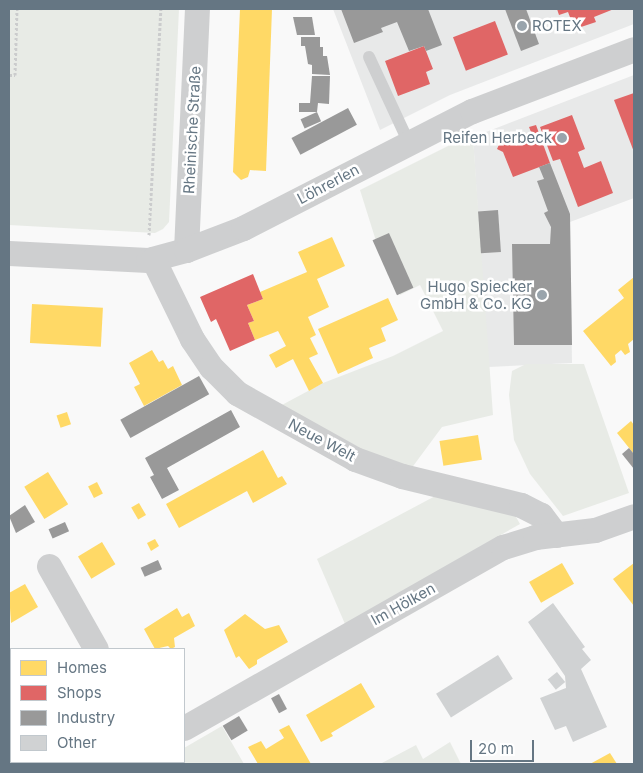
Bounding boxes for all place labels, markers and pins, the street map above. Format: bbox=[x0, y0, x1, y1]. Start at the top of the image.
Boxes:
place label: ROTEX bbox=[532, 17, 582, 35]
marker: ROTEX bbox=[516, 20, 528, 32]
place label: Reifen Herbeck bbox=[443, 129, 552, 147]
marker: Reifen Herbeck bbox=[556, 132, 568, 144]
place label: Hugo Spiecker GmbH & Co. KG bbox=[420, 277, 532, 312]
marker: Hugo Spiecker GmbH & Co. KG bbox=[536, 289, 548, 301]

